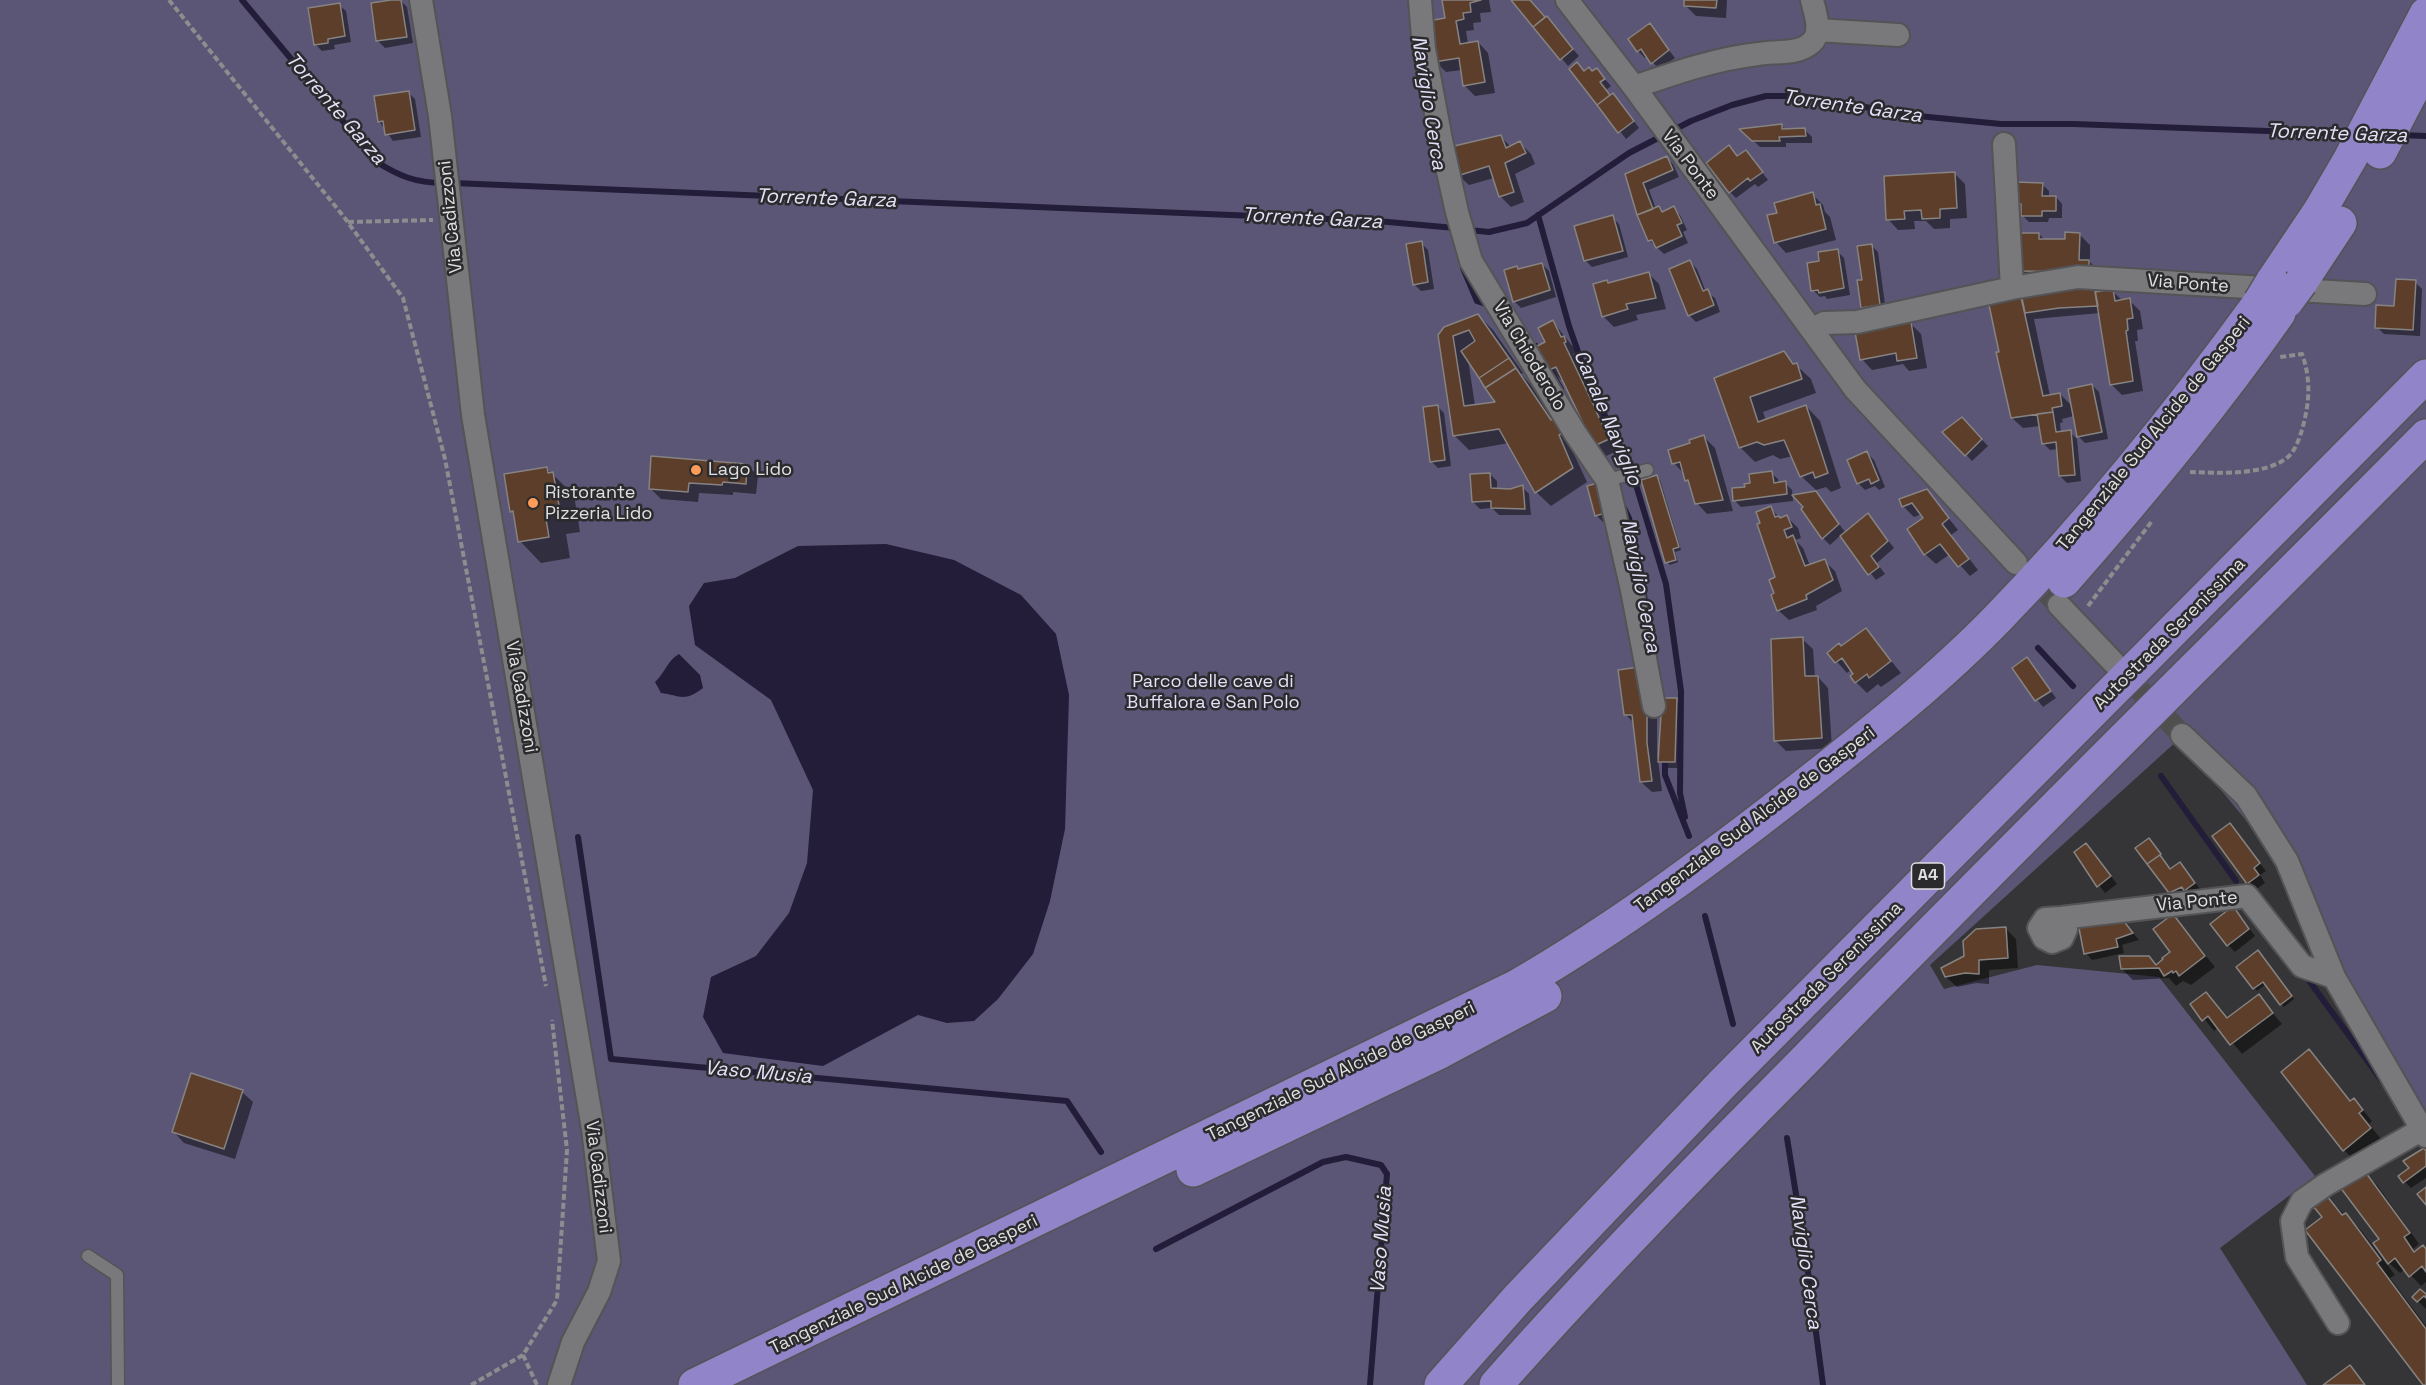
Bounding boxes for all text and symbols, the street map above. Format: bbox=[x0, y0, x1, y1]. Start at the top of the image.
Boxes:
water label: Naviglio Cerca bbox=[1406, 34, 1450, 172]
water label: Torrente Garza bbox=[280, 48, 390, 170]
water label: Torrente Garza bbox=[1781, 85, 1923, 129]
water label: Torrente Garza bbox=[2266, 120, 2408, 148]
street label: Via Ponte bbox=[1657, 126, 1723, 204]
street label: Via Cadizzoni bbox=[434, 160, 468, 274]
water label: Torrente Garza bbox=[755, 185, 897, 213]
water label: Torrente Garza bbox=[1241, 203, 1383, 235]
street label: Via Ponte bbox=[2147, 270, 2229, 298]
street label: Via Chioderolo bbox=[1488, 297, 1570, 415]
street label: Tangenziale Sud Alcide de Gasperi bbox=[2053, 312, 2255, 556]
water label: Canale Naviglio bbox=[1568, 347, 1646, 489]
place label: Lago Lido bbox=[708, 459, 792, 481]
marker: Lago Lido bbox=[689, 463, 703, 477]
place label: Ristorante Pizzeria Lido bbox=[545, 482, 652, 524]
marker: Ristorante Pizzeria Lido bbox=[526, 496, 540, 510]
water label: Naviglio Cerca bbox=[1615, 517, 1665, 655]
street label: Autostrada Serenissima bbox=[2090, 554, 2250, 714]
street label: Via Cadizzoni bbox=[501, 639, 541, 755]
park label: Parco delle cave di Buffalora e San Polo bbox=[1126, 671, 1300, 714]
street label: Tangenziale Sud Alcide de Gasperi bbox=[1631, 722, 1879, 918]
road number: A4 bbox=[1912, 863, 1944, 889]
street label: Via Ponte bbox=[2155, 887, 2239, 917]
street label: Autostrada Serenissima bbox=[1747, 898, 1907, 1058]
street label: Tangenziale Sud Alcide de Gasperi bbox=[1203, 998, 1479, 1146]
water label: Vaso Musia bbox=[703, 1056, 813, 1090]
street label: Via Cadizzoni bbox=[580, 1120, 616, 1234]
water label: Vaso Musia bbox=[1366, 1185, 1398, 1295]
water label: Naviglio Cerca bbox=[1784, 1193, 1826, 1331]
street label: Tangenziale Sud Alcide de Gasperi bbox=[766, 1211, 1042, 1359]

